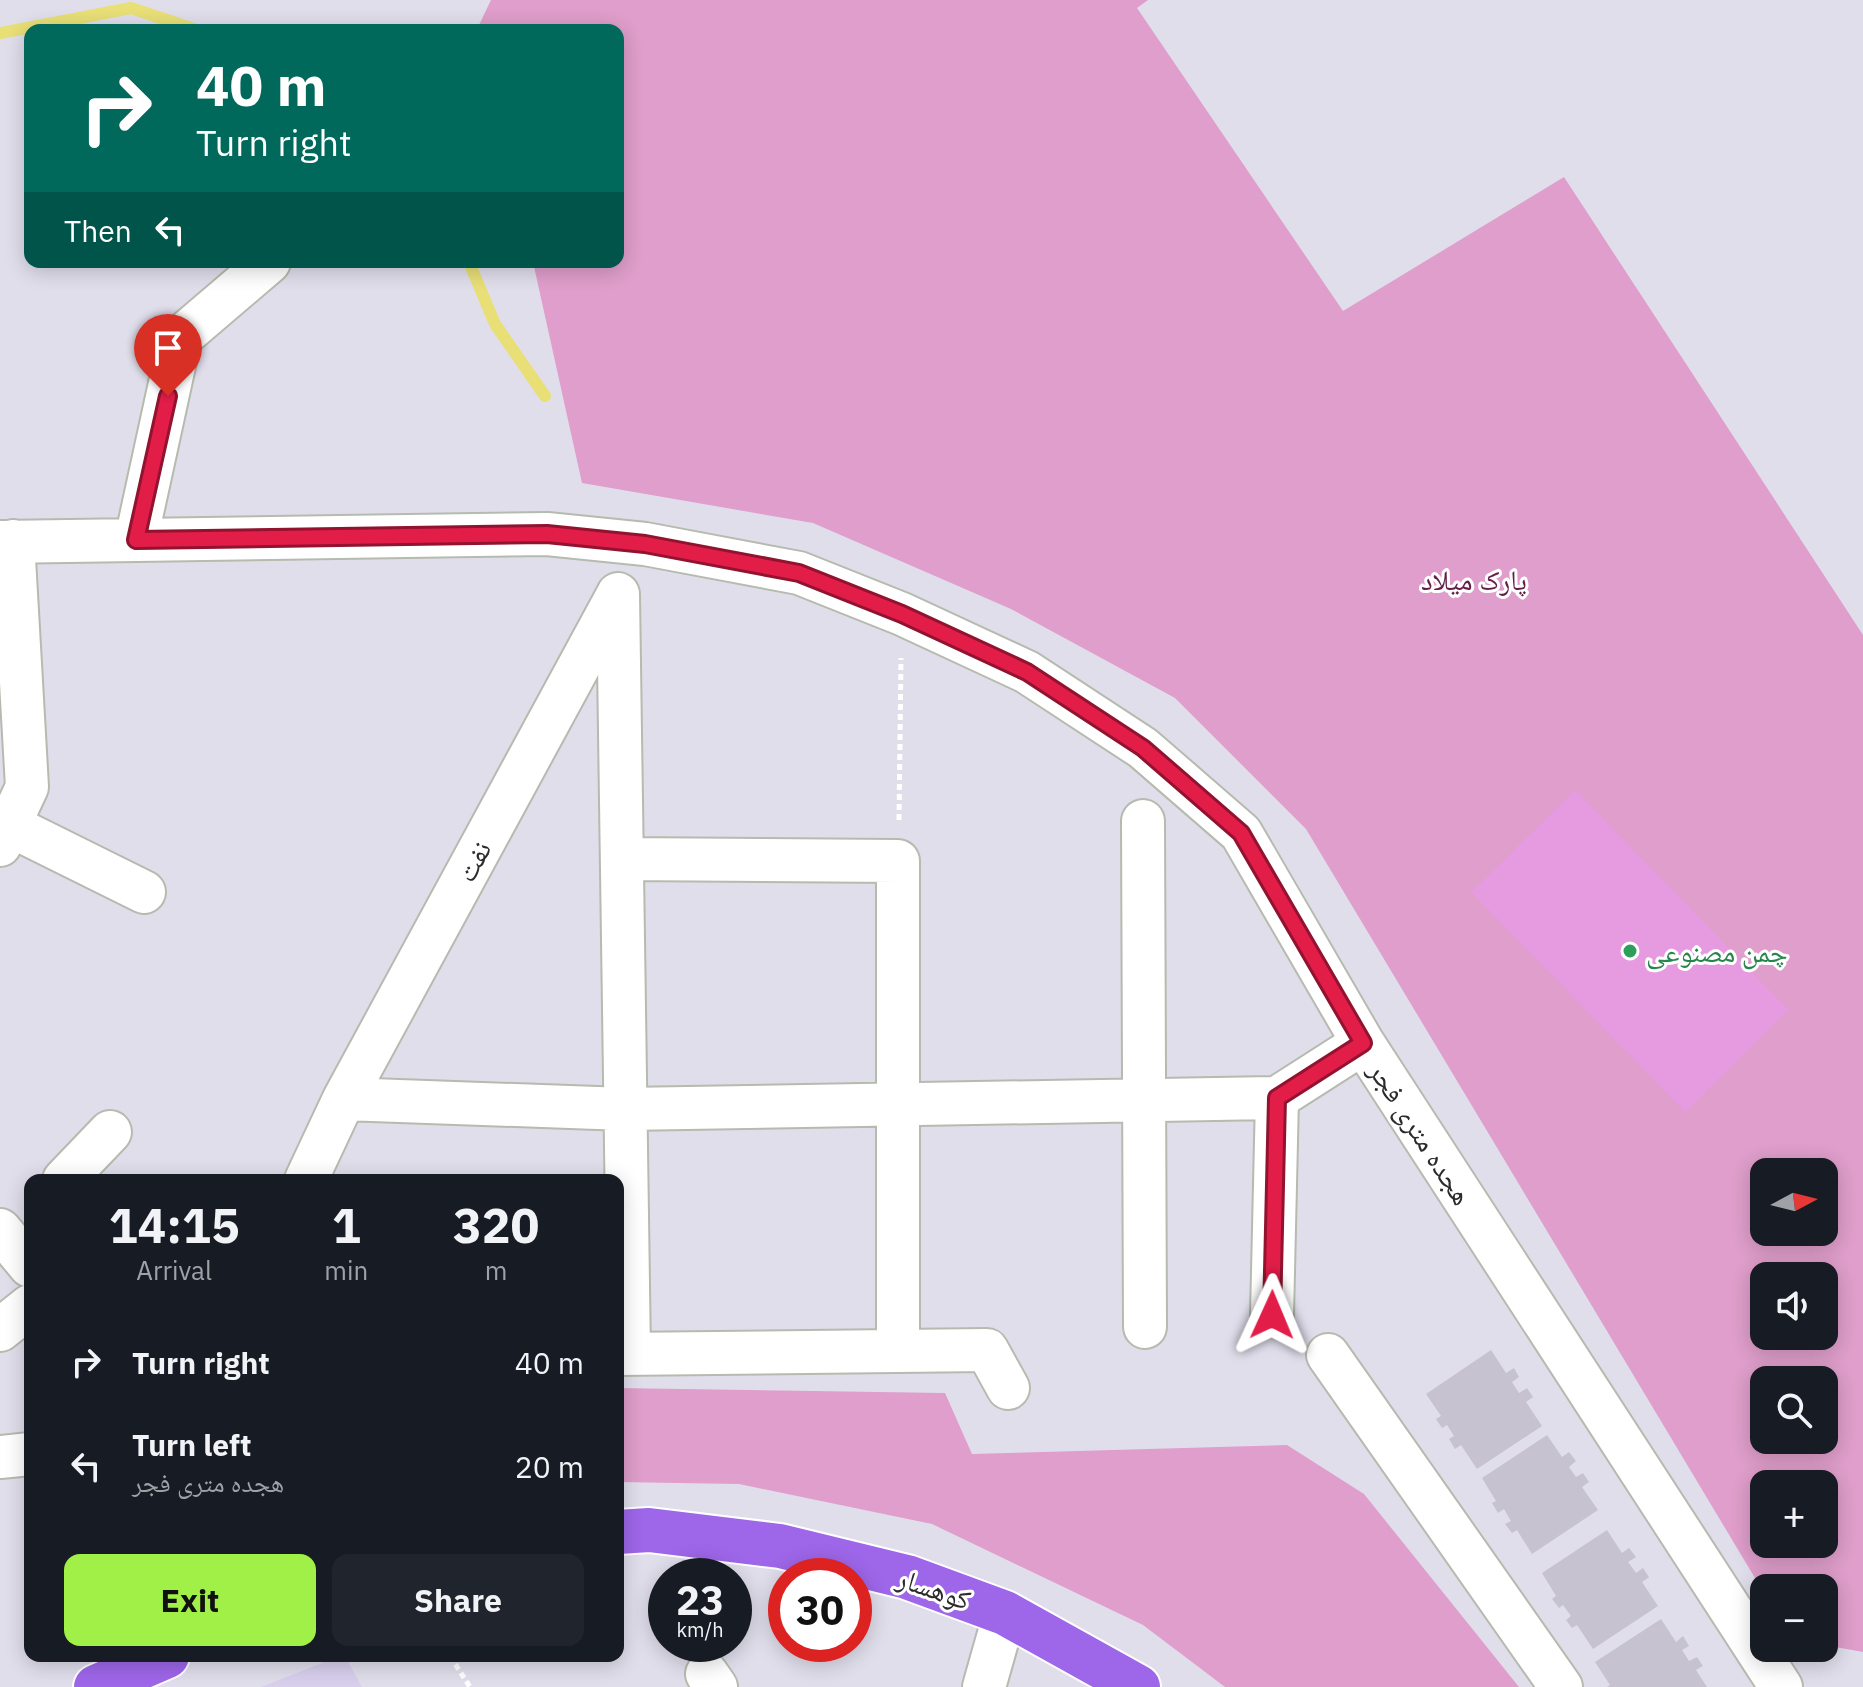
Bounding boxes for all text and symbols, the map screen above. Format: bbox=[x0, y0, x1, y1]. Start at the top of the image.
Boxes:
text: 40 m bbox=[196, 49, 326, 121]
icon: right bbox=[64, 56, 168, 160]
text: Turn right bbox=[196, 119, 352, 166]
icon: left bbox=[148, 208, 192, 252]
text: Then bbox=[64, 211, 132, 250]
pin bbox=[134, 314, 202, 396]
icon: arrive bbox=[146, 326, 190, 370]
park label: پارک میلاد bbox=[1421, 561, 1527, 598]
street label: نفت bbox=[447, 834, 499, 888]
place label: چمن مصنوعی bbox=[1646, 933, 1788, 970]
marker: چمن مصنوعی bbox=[1621, 942, 1639, 960]
street label: هجده متری فجر bbox=[1360, 1053, 1481, 1212]
north arrow bbox=[1750, 1158, 1838, 1246]
map controls bbox=[1750, 1158, 1838, 1662]
text: 14:15 bbox=[109, 1194, 240, 1256]
text: 1 bbox=[332, 1194, 361, 1256]
text: 320 bbox=[453, 1194, 539, 1256]
text: Arrival bbox=[136, 1253, 212, 1287]
text: min bbox=[324, 1253, 368, 1287]
text: m bbox=[485, 1253, 507, 1287]
button: sound bbox=[1750, 1262, 1838, 1350]
position arrow bbox=[1230, 1273, 1314, 1357]
icon: right bbox=[64, 1340, 108, 1384]
text: Turn right bbox=[132, 1343, 270, 1382]
text: 40 m bbox=[515, 1343, 584, 1382]
button: search bbox=[1750, 1366, 1838, 1454]
text: Turn left bbox=[132, 1425, 251, 1464]
icon: left bbox=[64, 1444, 108, 1488]
text: 20 m bbox=[515, 1447, 584, 1486]
text: هجده متری فجر bbox=[132, 1465, 284, 1499]
button: + bbox=[1750, 1470, 1838, 1558]
button: Exit bbox=[64, 1554, 316, 1646]
button: Share bbox=[332, 1554, 584, 1646]
speed limit sign: 30 bbox=[768, 1558, 872, 1662]
street label: کوهسار bbox=[891, 1558, 976, 1618]
text: 23 bbox=[676, 1574, 724, 1626]
button: − bbox=[1750, 1574, 1838, 1662]
text: km/h bbox=[676, 1616, 724, 1643]

